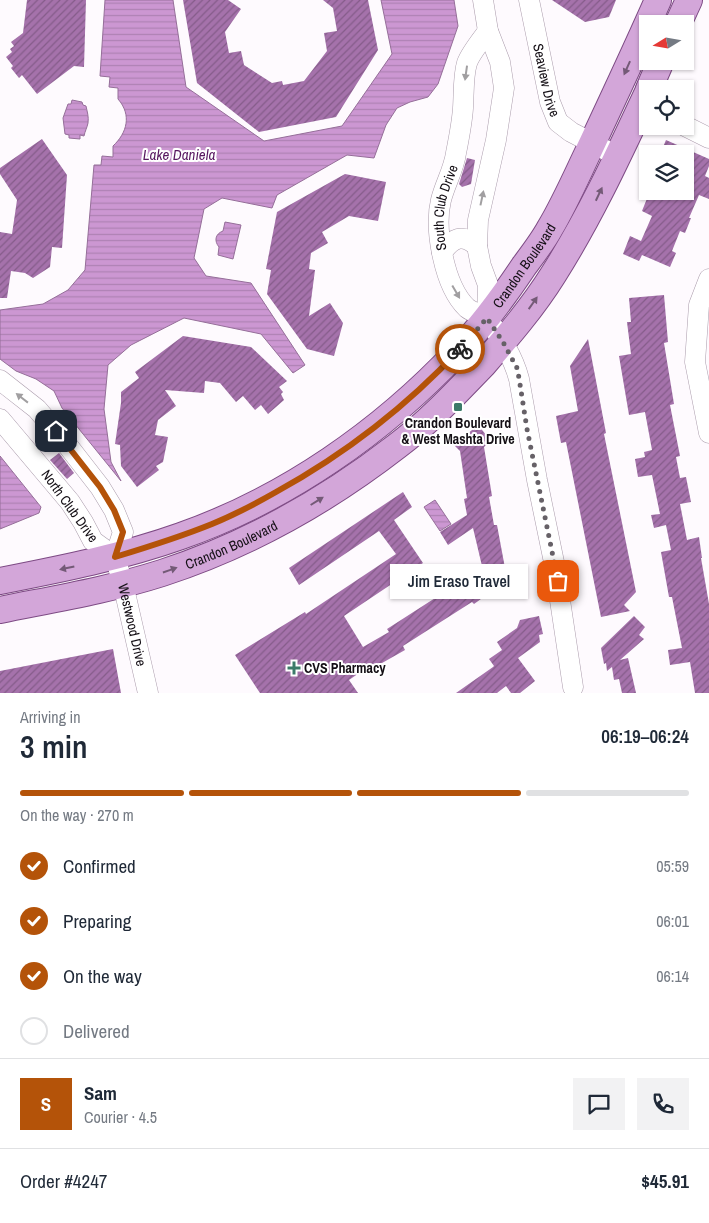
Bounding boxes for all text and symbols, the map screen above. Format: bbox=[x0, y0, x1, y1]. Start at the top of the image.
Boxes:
north arrow bbox=[639, 15, 694, 70]
map controls bbox=[639, 15, 694, 200]
street label: Seaview Drive bbox=[529, 42, 564, 119]
one-way arrow bbox=[623, 61, 631, 75]
one-way arrow bbox=[461, 66, 469, 82]
button: locate bbox=[639, 80, 694, 135]
water label: Lake Daniela bbox=[143, 144, 215, 165]
button: layers bbox=[639, 145, 694, 200]
street label: South Club Drive bbox=[430, 162, 462, 252]
one-way arrow bbox=[595, 187, 603, 201]
one-way arrow bbox=[479, 189, 487, 205]
street label: Crandon Boulevard bbox=[489, 220, 560, 312]
one-way arrow bbox=[451, 285, 460, 298]
one-way arrow bbox=[528, 297, 538, 310]
courier bbox=[435, 324, 485, 374]
icon: bike bbox=[446, 335, 474, 363]
one-way arrow bbox=[16, 392, 29, 403]
marker: Crandon Boulevard & West Mashta Drive bbox=[452, 401, 464, 413]
pin bbox=[35, 410, 77, 452]
place label: Crandon Boulevard & West Mashta Drive bbox=[401, 414, 515, 448]
icon: home bbox=[42, 417, 70, 445]
street label: North Club Drive bbox=[38, 466, 102, 546]
one-way arrow bbox=[310, 497, 324, 506]
street label: Crandon Boulevard bbox=[183, 516, 280, 573]
pin bbox=[537, 560, 579, 602]
one-way arrow bbox=[60, 564, 75, 572]
callout: Jim Eraso Travel bbox=[390, 564, 528, 598]
one-way arrow bbox=[163, 566, 178, 574]
icon: bag bbox=[544, 567, 572, 595]
text: Jim Eraso Travel bbox=[408, 570, 510, 592]
street label: Westwood Drive bbox=[114, 582, 151, 668]
place label: CVS Pharmacy bbox=[304, 659, 386, 677]
marker: CVS Pharmacy bbox=[288, 662, 300, 674]
text: Arriving in bbox=[20, 706, 81, 728]
text: 06:19–06:24 bbox=[601, 723, 689, 749]
text: 3 min bbox=[20, 725, 88, 768]
text: On the way · 270 m bbox=[20, 804, 134, 826]
icon: check bbox=[20, 852, 48, 880]
text: Confirmed bbox=[63, 853, 136, 879]
text: 05:59 bbox=[656, 855, 689, 877]
icon: check bbox=[20, 907, 48, 935]
text: Preparing bbox=[63, 908, 131, 934]
text: 06:01 bbox=[656, 910, 689, 932]
icon: check bbox=[20, 962, 48, 990]
text: On the way bbox=[63, 963, 142, 989]
text: 06:14 bbox=[656, 965, 689, 987]
text: Delivered bbox=[63, 1018, 130, 1044]
button: chat bbox=[573, 1078, 625, 1130]
button: phone bbox=[637, 1078, 689, 1130]
text: Sam bbox=[84, 1080, 117, 1106]
text: S bbox=[41, 1091, 51, 1117]
text: Courier · 4.5 bbox=[84, 1106, 157, 1128]
text: Order #4247 bbox=[20, 1168, 107, 1194]
text: $45.91 bbox=[641, 1168, 689, 1194]

